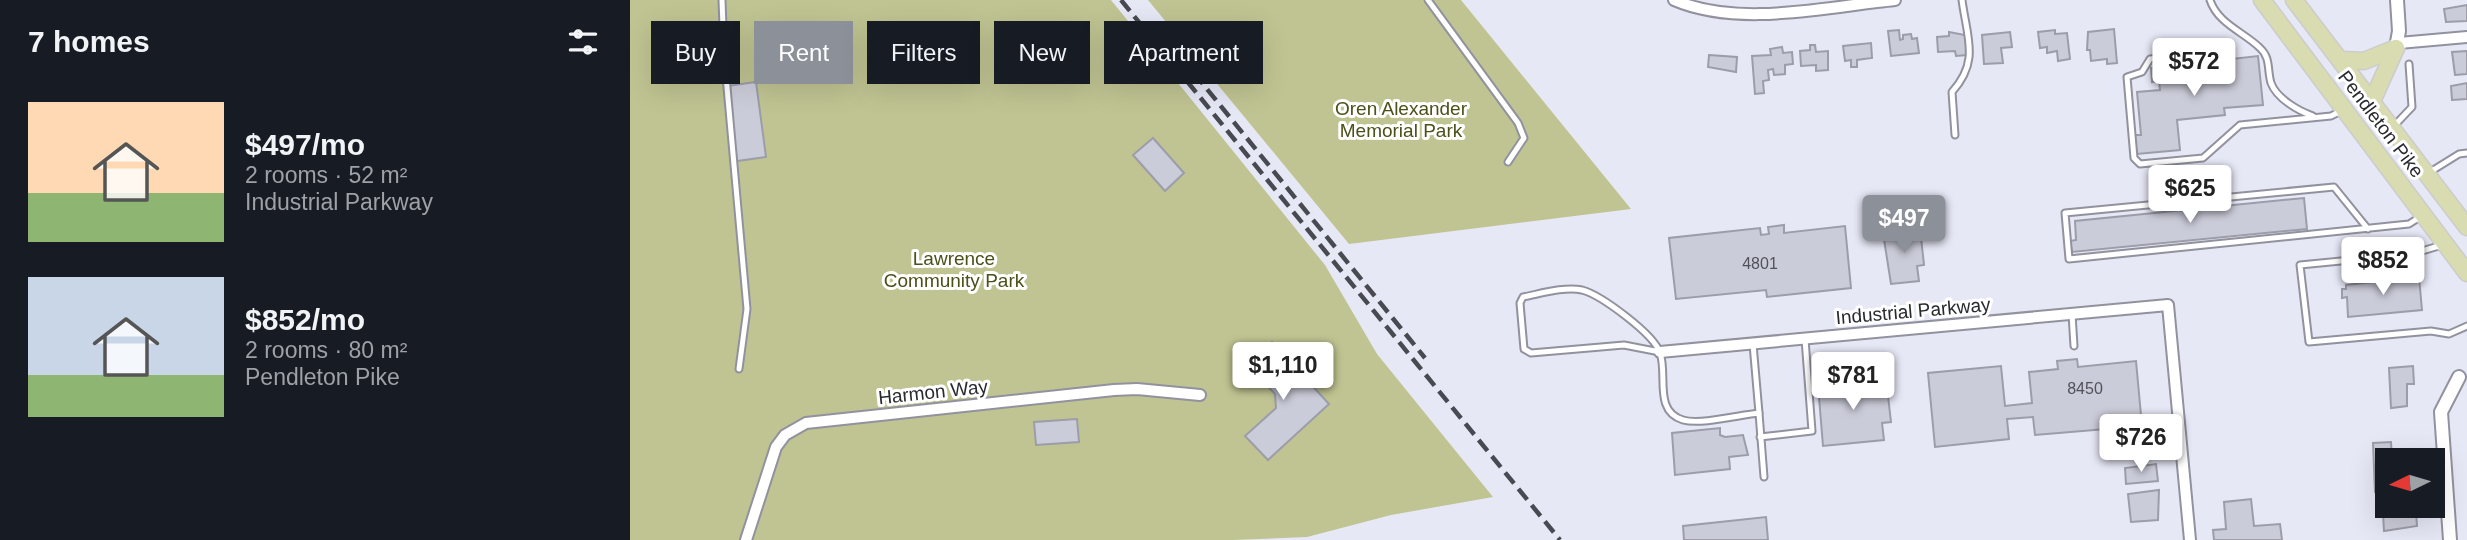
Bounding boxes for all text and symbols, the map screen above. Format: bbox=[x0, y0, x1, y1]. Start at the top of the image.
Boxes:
chip: Buy bbox=[651, 21, 740, 84]
chip: Rent bbox=[754, 21, 853, 84]
chip: Filters bbox=[867, 21, 980, 84]
chip: New bbox=[994, 21, 1090, 84]
chip: Apartment bbox=[1104, 21, 1263, 84]
icon: filters bbox=[564, 23, 602, 61]
text: 7 homes bbox=[28, 25, 150, 58]
pin: $572 bbox=[2153, 38, 2235, 98]
text: $572 bbox=[2168, 48, 2220, 74]
street label: Pendleton Pike bbox=[2334, 67, 2428, 181]
park label: Oren Alexander Memorial Park bbox=[1335, 98, 1468, 141]
text: $497/mo bbox=[245, 128, 365, 161]
icon: home bbox=[84, 130, 168, 214]
text: 2 rooms · 52 m² bbox=[245, 162, 407, 188]
pin: $625 bbox=[2149, 166, 2231, 225]
text: $625 bbox=[2164, 175, 2216, 201]
text: Industrial Parkway bbox=[245, 189, 433, 215]
pin: $497 bbox=[1863, 196, 1945, 255]
text: $497 bbox=[1878, 205, 1930, 231]
pin: $852 bbox=[2342, 238, 2424, 297]
text: $852 bbox=[2357, 247, 2409, 273]
park label: Lawrence Community Park bbox=[884, 248, 1025, 291]
house number: 4801 bbox=[1742, 255, 1778, 272]
street label: Industrial Parkway bbox=[1835, 294, 1992, 328]
text: $852/mo bbox=[245, 303, 365, 336]
icon: home bbox=[84, 305, 168, 389]
text: 2 rooms · 80 m² bbox=[245, 337, 407, 363]
pin: $1,110 bbox=[1226, 342, 1340, 402]
text: $1,110 bbox=[1248, 352, 1318, 378]
pin: $781 bbox=[1812, 352, 1894, 412]
text: $781 bbox=[1827, 362, 1879, 388]
text: Pendleton Pike bbox=[245, 364, 400, 390]
street label: Harmon Way bbox=[877, 376, 989, 408]
house number: 8450 bbox=[2067, 380, 2103, 397]
pin: $726 bbox=[2100, 414, 2182, 474]
text: $726 bbox=[2115, 424, 2167, 450]
north arrow bbox=[2375, 448, 2445, 518]
map controls bbox=[2375, 448, 2445, 518]

